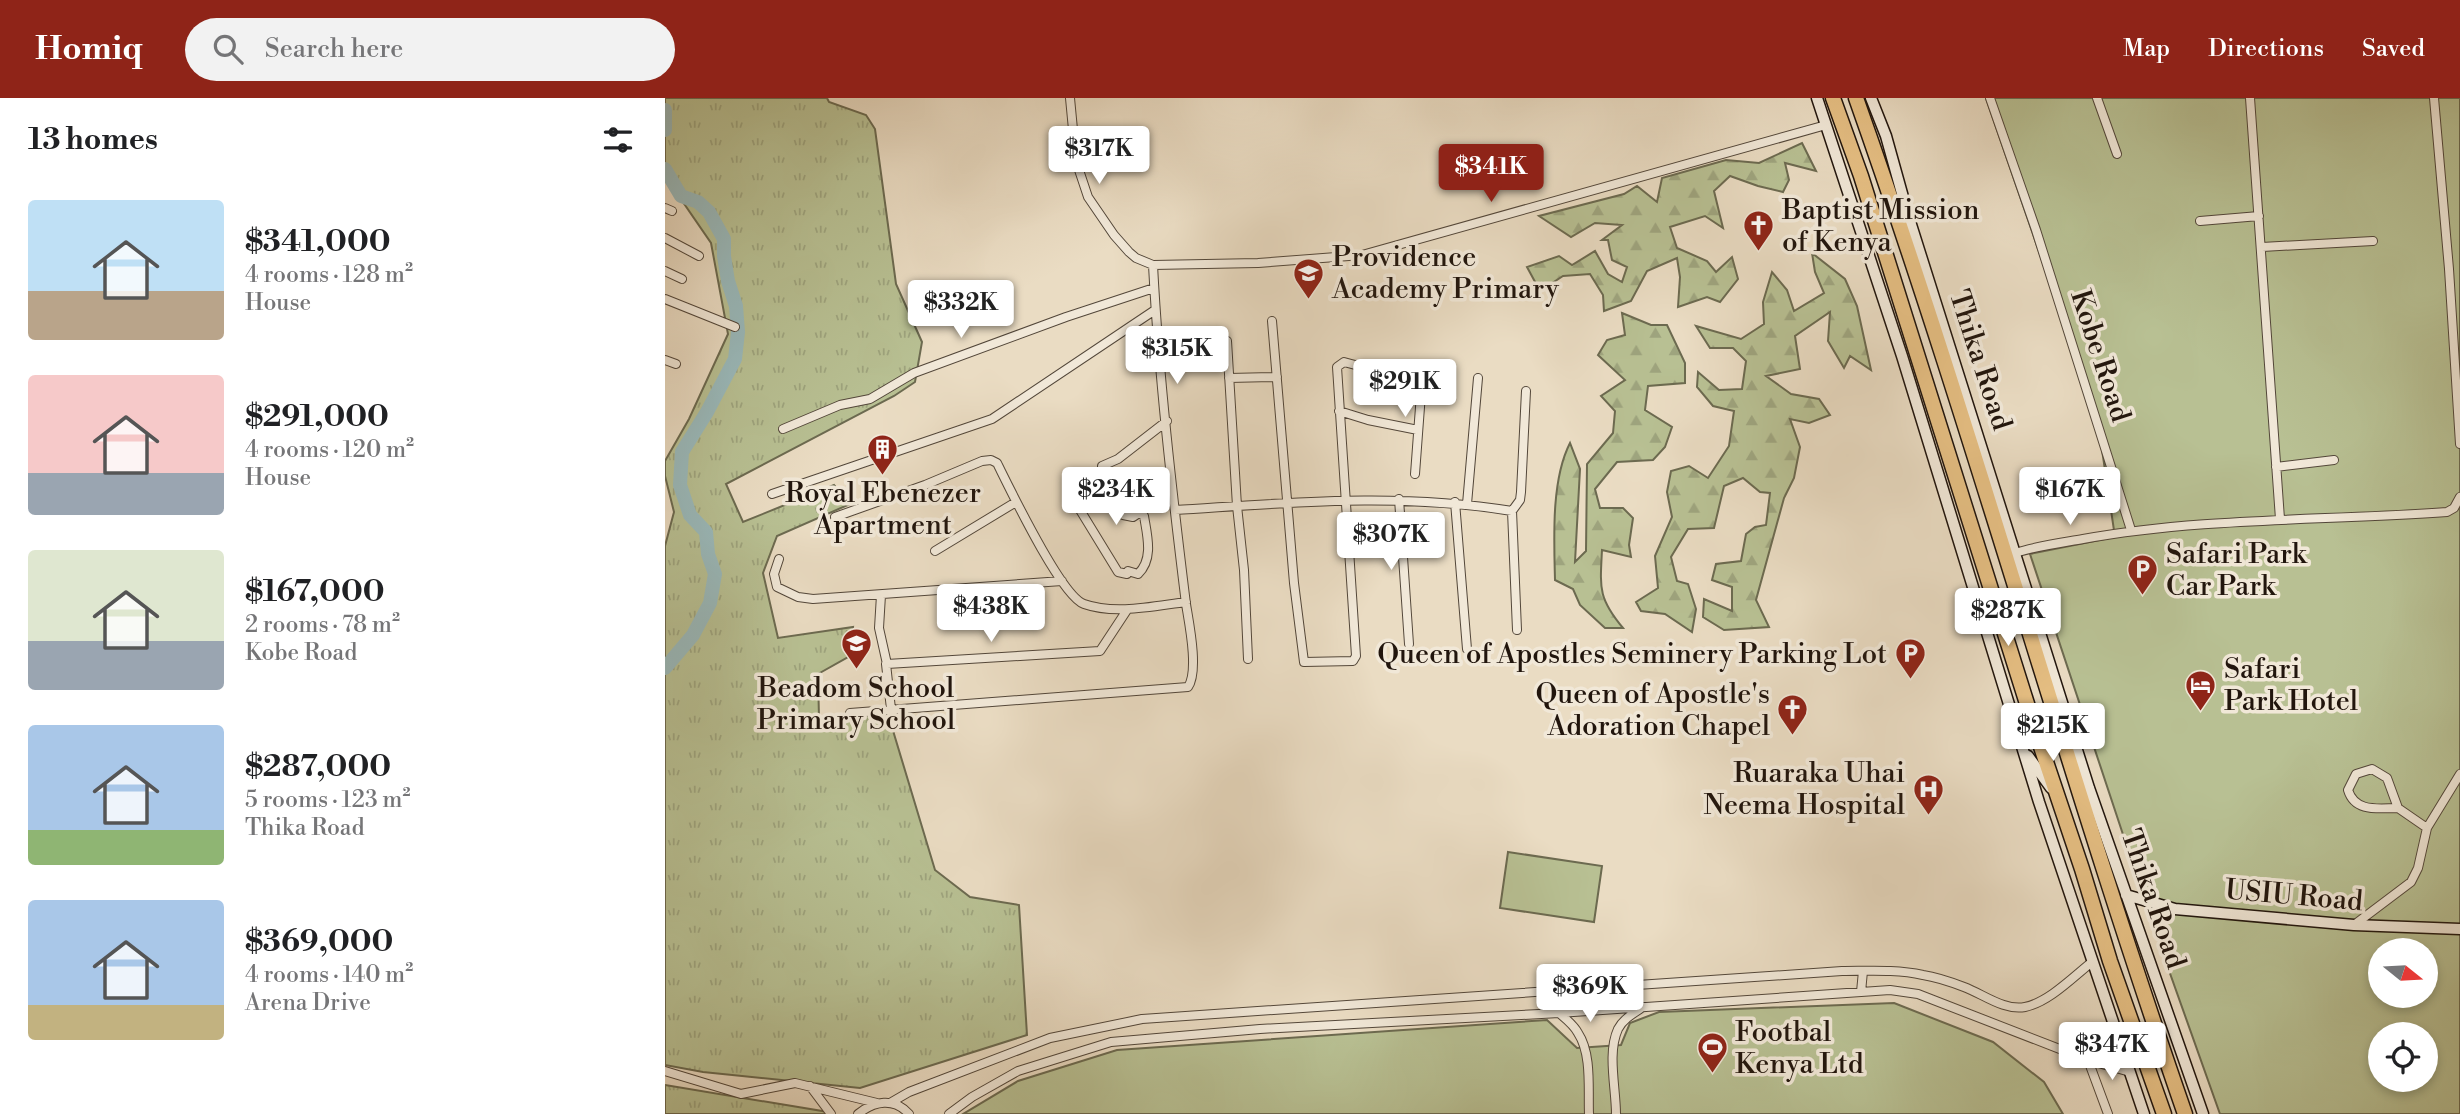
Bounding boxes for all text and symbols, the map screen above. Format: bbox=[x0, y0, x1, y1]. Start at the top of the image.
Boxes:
search box bbox=[185, 18, 675, 81]
text: Homiq bbox=[35, 29, 143, 70]
icon: search bbox=[209, 30, 247, 68]
text: Search here bbox=[265, 33, 403, 65]
text: Map bbox=[2123, 34, 2170, 64]
text: Directions bbox=[2208, 34, 2324, 64]
text: Saved bbox=[2362, 34, 2425, 64]
text: 13 homes bbox=[28, 121, 158, 159]
icon: filters bbox=[599, 121, 637, 159]
pin: $317K bbox=[1050, 126, 1148, 186]
text: $317K bbox=[1065, 135, 1133, 163]
pin: $341K bbox=[1442, 144, 1540, 204]
text: $341K bbox=[1455, 153, 1527, 181]
place label: Baptist Mission of Kenya bbox=[1781, 193, 1980, 260]
church icon: Baptist Mission of Kenya bbox=[1742, 209, 1776, 253]
text: $341,000 bbox=[245, 223, 391, 261]
icon: home bbox=[84, 228, 168, 312]
place label: Providence Academy Primary bbox=[1331, 240, 1559, 307]
school or university icon: Providence Academy Primary bbox=[1292, 256, 1326, 300]
text: 4 rooms · 128 m² bbox=[245, 261, 413, 289]
pin: $332K bbox=[912, 280, 1010, 340]
street label: Thika Road bbox=[1941, 285, 2019, 435]
street label: Kobe Road bbox=[2062, 286, 2138, 427]
text: House bbox=[245, 289, 311, 317]
text: $332K bbox=[924, 289, 998, 317]
pin: $315K bbox=[1128, 327, 1226, 386]
text: $315K bbox=[1142, 335, 1212, 363]
pin: $291K bbox=[1356, 360, 1454, 419]
text: $291K bbox=[1369, 368, 1441, 396]
text: $291,000 bbox=[245, 398, 389, 436]
icon: home bbox=[84, 403, 168, 487]
building icon: Royal Ebenezer Apartment bbox=[866, 432, 900, 476]
text: 4 rooms · 120 m² bbox=[245, 436, 414, 464]
text: House bbox=[245, 464, 311, 492]
pin: $234K bbox=[1067, 468, 1165, 527]
pin: $167K bbox=[2021, 468, 2119, 527]
place label: Royal Ebenezer Apartment bbox=[785, 476, 981, 543]
text: $234K bbox=[1078, 476, 1154, 504]
text: $167K bbox=[2035, 476, 2105, 504]
pin: $307K bbox=[1342, 512, 1440, 572]
text: $307K bbox=[1353, 521, 1429, 549]
place label: Safari Park Car Park bbox=[2166, 537, 2308, 604]
parking icon: Safari Park Car Park bbox=[2126, 553, 2160, 597]
text: $167,000 bbox=[245, 573, 385, 611]
icon: home bbox=[84, 578, 168, 662]
pin: $438K bbox=[942, 584, 1040, 644]
pin: $287K bbox=[1959, 588, 2057, 648]
text: $438K bbox=[953, 593, 1029, 621]
text: $287K bbox=[1971, 597, 2045, 625]
text: 2 rooms · 78 m² bbox=[245, 611, 400, 639]
school or university icon: Beadom School Primary School bbox=[839, 627, 873, 671]
place label: Queen of Apostles Seminery Parking Lot bbox=[1377, 637, 1887, 672]
parking icon: Queen of Apostles Seminery Parking Lot bbox=[1893, 637, 1927, 681]
text: Kobe Road bbox=[245, 639, 357, 667]
place label: Safari Park Hotel bbox=[2224, 652, 2358, 719]
hotel icon: Safari Park Hotel bbox=[2184, 668, 2218, 712]
place label: Beadom School Primary School bbox=[757, 671, 955, 738]
place label: Queen of Apostle's Adoration Chapel bbox=[1535, 677, 1770, 744]
church icon: Queen of Apostle's Adoration Chapel bbox=[1776, 693, 1810, 737]
pin: $215K bbox=[2004, 704, 2102, 763]
text: $215K bbox=[2017, 712, 2089, 740]
text: $287,000 bbox=[245, 748, 391, 786]
icon: home bbox=[84, 753, 168, 837]
place label: Ruaraka Uhai Neema Hospital bbox=[1703, 756, 1905, 823]
hospital icon: Ruaraka Uhai Neema Hospital bbox=[1911, 772, 1945, 816]
text: 5 rooms · 123 m² bbox=[245, 786, 411, 814]
text: Thika Road bbox=[245, 814, 365, 842]
street label: Thika Road bbox=[2113, 825, 2193, 974]
street label: USIU Road bbox=[2224, 873, 2365, 919]
text: $369,000 bbox=[245, 923, 393, 961]
icon: home bbox=[84, 928, 168, 1012]
north arrow bbox=[2368, 938, 2438, 1008]
map controls bbox=[2368, 938, 2438, 1092]
text: 4 rooms · 140 m² bbox=[245, 961, 413, 989]
pin: $369K bbox=[1541, 964, 1639, 1024]
text: $369K bbox=[1552, 973, 1628, 1001]
text: Arena Drive bbox=[245, 989, 371, 1017]
place label: Footbal Kenya Ltd bbox=[1735, 1015, 1864, 1082]
button: locate bbox=[2368, 1022, 2438, 1092]
pin: $347K bbox=[2063, 1023, 2161, 1082]
sports icon: Footbal Kenya Ltd bbox=[1695, 1031, 1729, 1075]
text: $347K bbox=[2075, 1031, 2149, 1059]

